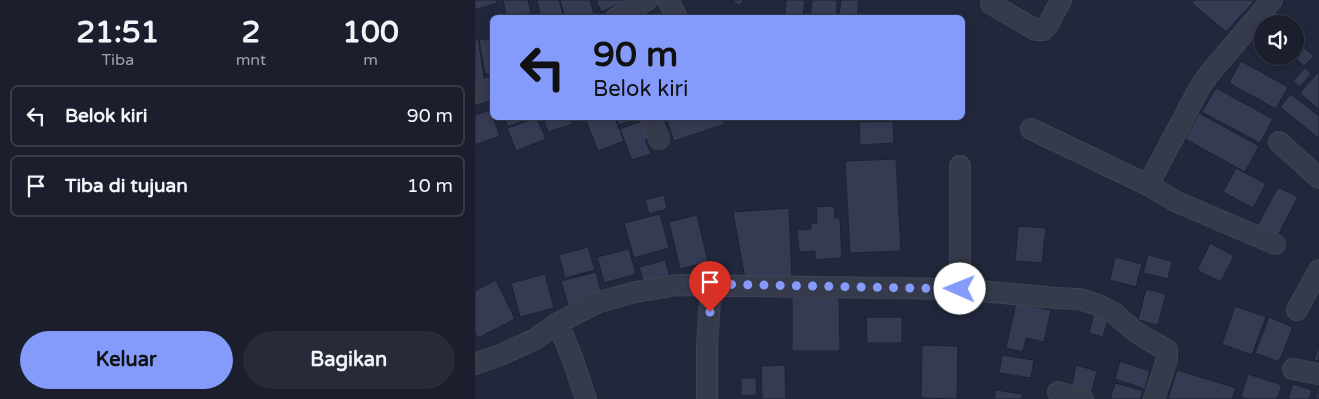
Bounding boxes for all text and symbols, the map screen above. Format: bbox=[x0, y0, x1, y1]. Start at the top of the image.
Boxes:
text: 21:51 bbox=[76, 14, 159, 51]
text: 2 bbox=[241, 14, 260, 51]
text: 100 bbox=[342, 14, 399, 51]
map controls bbox=[1254, 15, 1304, 65]
button: sound bbox=[1254, 15, 1304, 65]
text: 90 m bbox=[593, 34, 678, 76]
icon: left bbox=[510, 35, 575, 100]
text: Tiba bbox=[101, 50, 134, 70]
text: mnt bbox=[236, 50, 266, 70]
text: m bbox=[363, 50, 378, 70]
text: Belok kiri bbox=[593, 76, 689, 102]
icon: left bbox=[22, 102, 50, 130]
text: Belok kiri bbox=[65, 105, 148, 127]
text: 90 m bbox=[407, 105, 453, 127]
icon: arrive bbox=[22, 172, 50, 200]
text: Tiba di tujuan bbox=[65, 175, 188, 197]
text: 10 m bbox=[407, 175, 453, 197]
pin bbox=[689, 261, 731, 312]
position arrow bbox=[933, 262, 985, 314]
icon: arrive bbox=[696, 268, 724, 296]
button: Keluar bbox=[20, 331, 233, 389]
button: Bagikan bbox=[243, 331, 455, 389]

